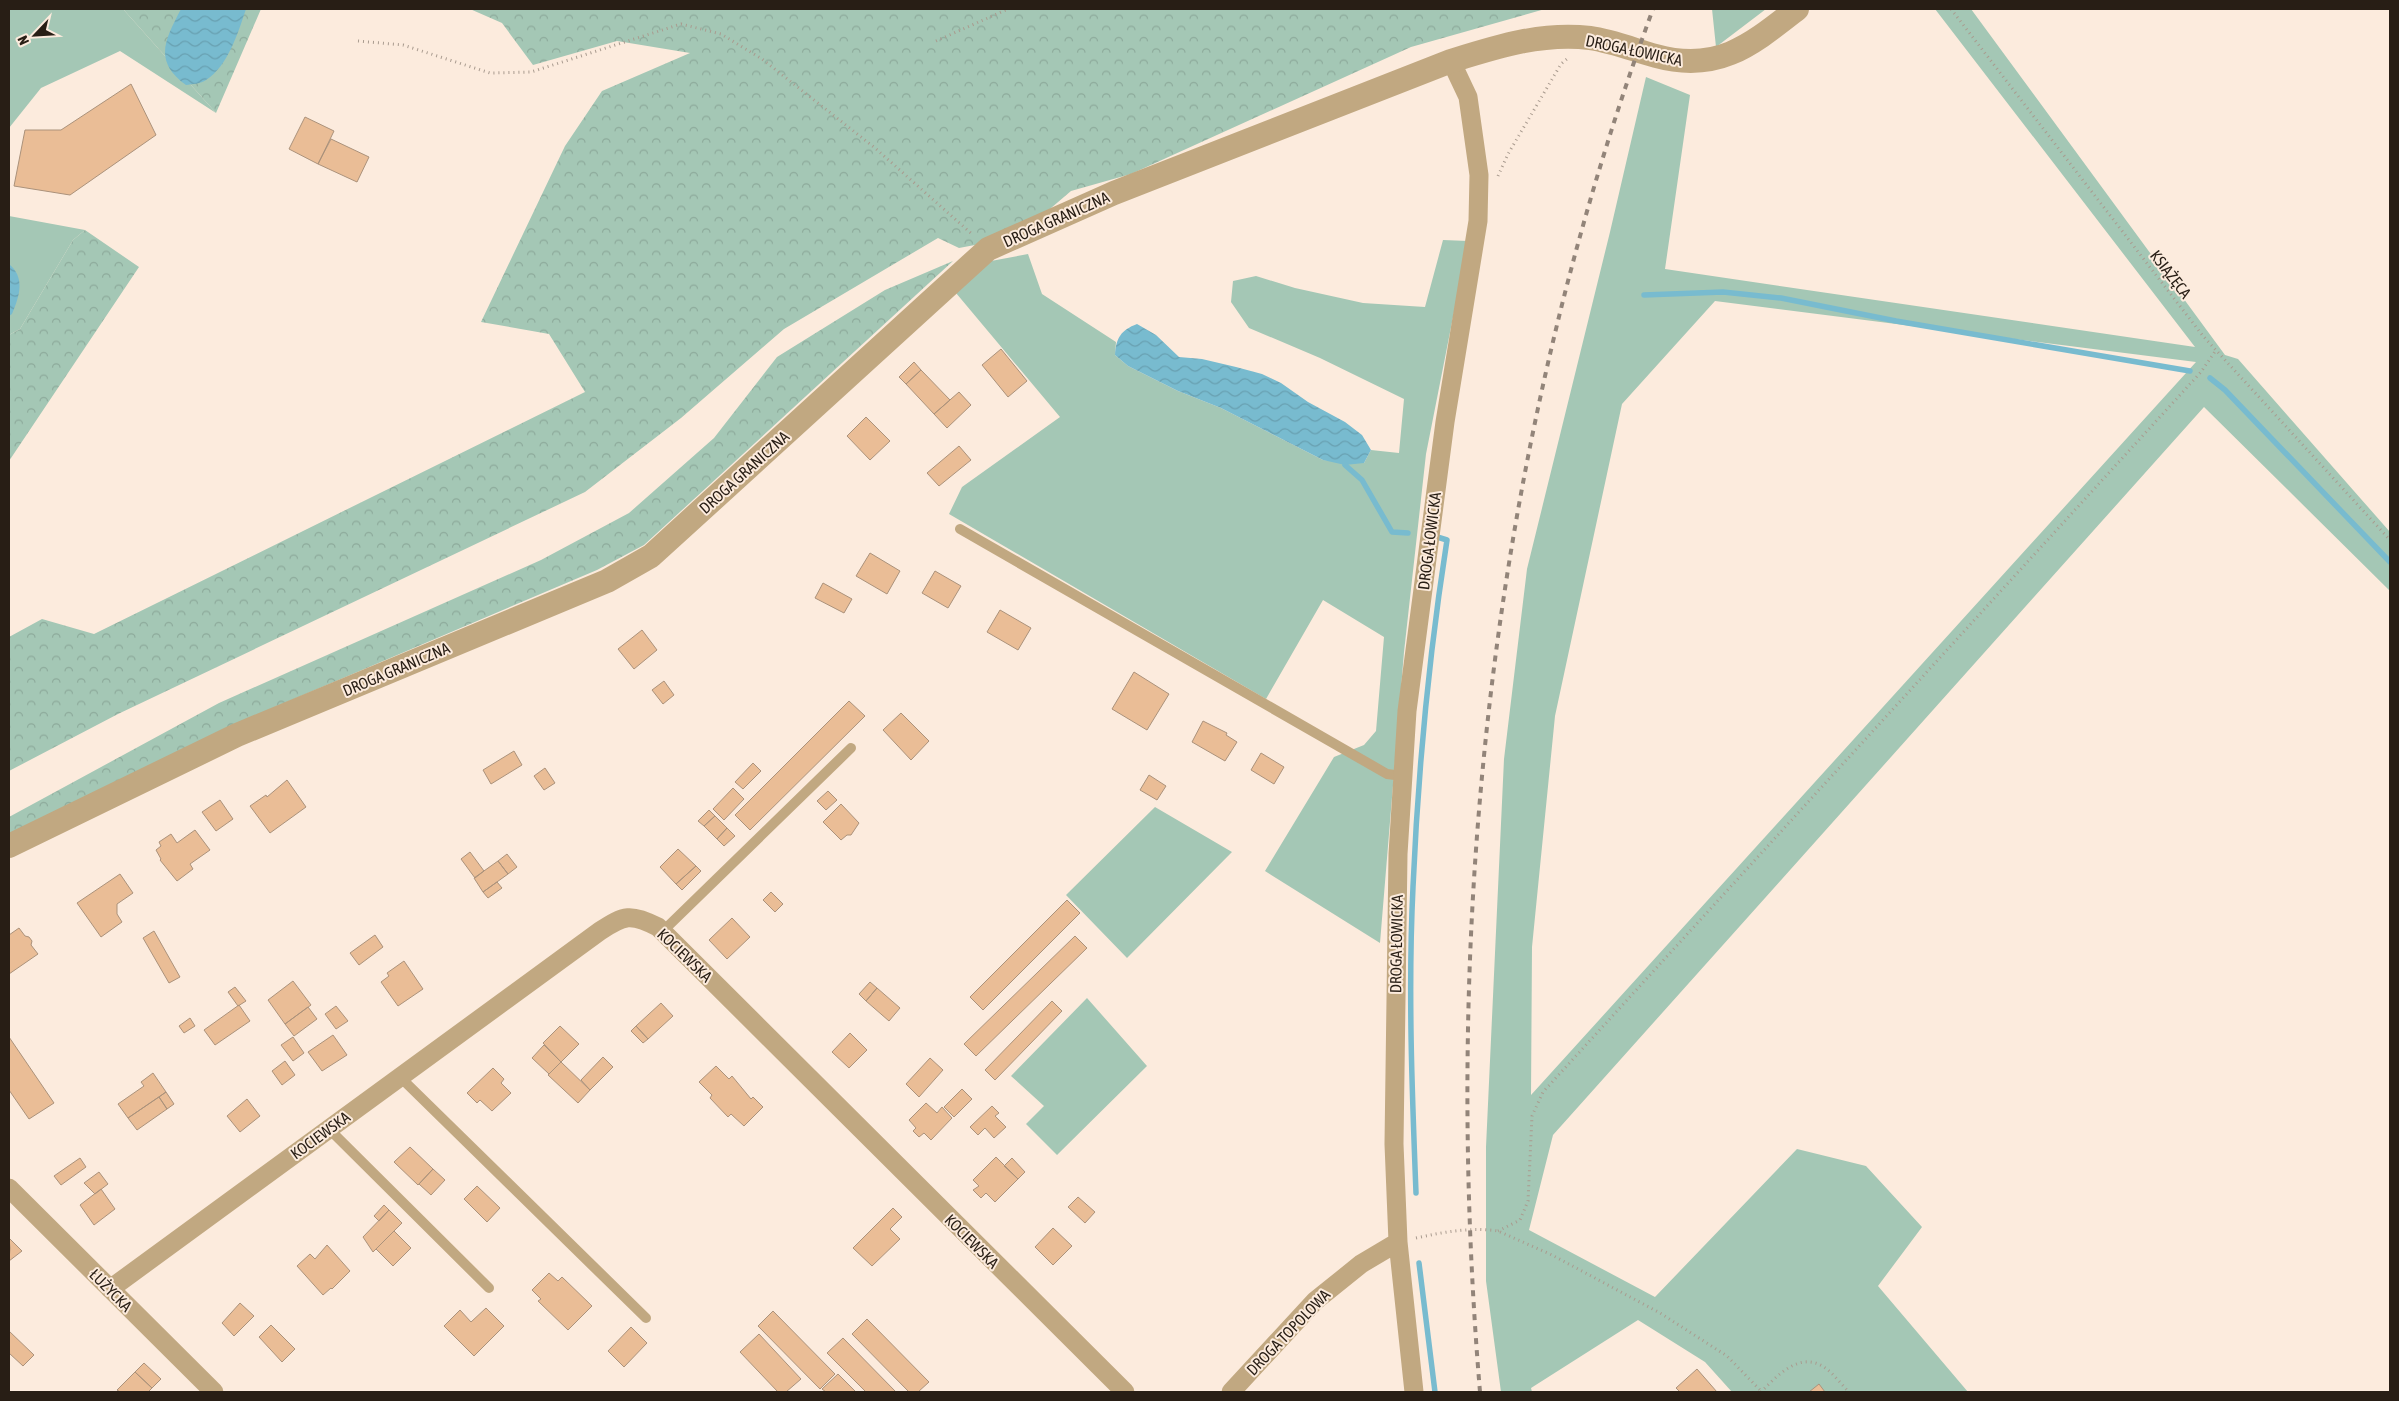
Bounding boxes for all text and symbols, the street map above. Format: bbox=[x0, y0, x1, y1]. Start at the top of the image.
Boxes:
north arrow bbox=[10, 10, 60, 60]
street label: DROGA ŁOWICKA bbox=[1584, 31, 1684, 69]
text: N bbox=[14, 33, 32, 48]
street label: DROGA GRANICZNA bbox=[1000, 187, 1112, 250]
street label: KSIĄŻĘCA bbox=[2146, 247, 2195, 302]
street label: DROGA GRANICZNA bbox=[696, 427, 793, 517]
street label: DROGA ŁOWICKA bbox=[1414, 491, 1444, 591]
street label: DROGA GRANICZNA bbox=[340, 638, 452, 700]
street label: DROGA ŁOWICKA bbox=[1386, 895, 1406, 993]
street label: KOCIEWSKA bbox=[654, 925, 716, 985]
street label: KOCIEWSKA bbox=[287, 1107, 353, 1163]
street label: KOCIEWSKA bbox=[941, 1210, 1003, 1272]
street label: ŁUŻYCKA bbox=[86, 1265, 136, 1315]
street label: DROGA TOPOLOWA bbox=[1243, 1285, 1334, 1379]

